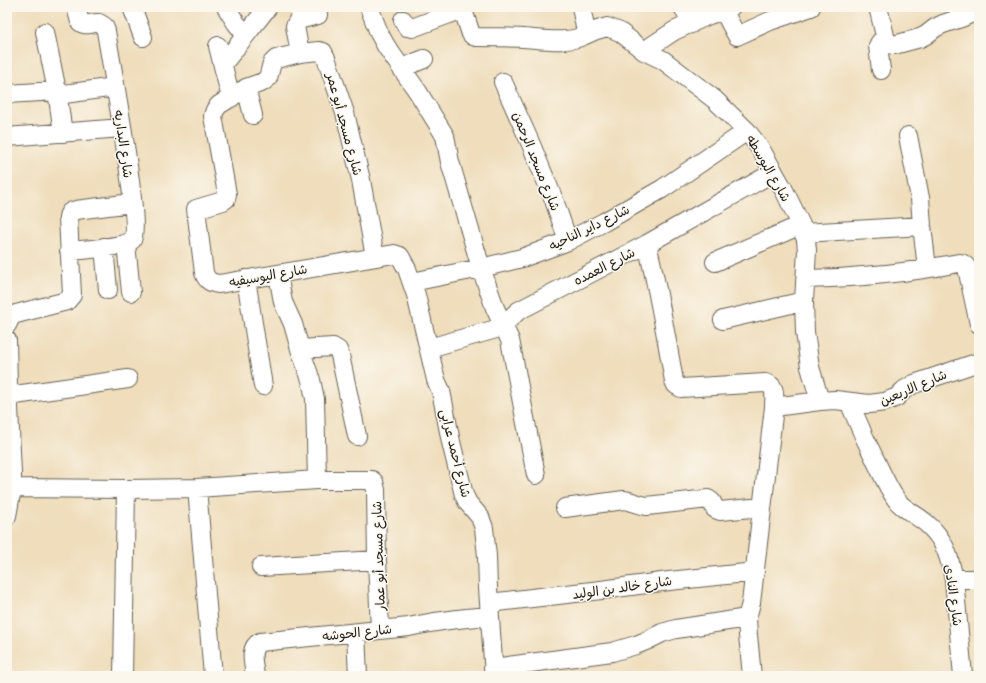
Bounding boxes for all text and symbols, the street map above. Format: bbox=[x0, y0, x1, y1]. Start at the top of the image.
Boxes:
street label: شارع مسجد أبو عمر bbox=[321, 70, 365, 178]
street label: شارع البداريه bbox=[109, 109, 136, 179]
street label: شارع مسجد الرحمن bbox=[508, 109, 563, 214]
street label: شارع البوسطه bbox=[742, 132, 794, 205]
street label: شارع داير الناحيه bbox=[547, 202, 633, 255]
street label: شارع العمده bbox=[571, 245, 638, 290]
street label: شارع اليوسيفيه bbox=[228, 261, 309, 292]
street label: شارع الاربعين bbox=[877, 367, 950, 410]
street label: شارع أحمد عرابى bbox=[435, 407, 474, 499]
street label: شارع مسجد أبو عمار bbox=[369, 501, 390, 612]
street label: شارع النادى bbox=[940, 563, 965, 627]
street label: شارع خالد بن الوليد bbox=[571, 573, 673, 604]
street label: شارع الحوشه bbox=[321, 621, 393, 646]

